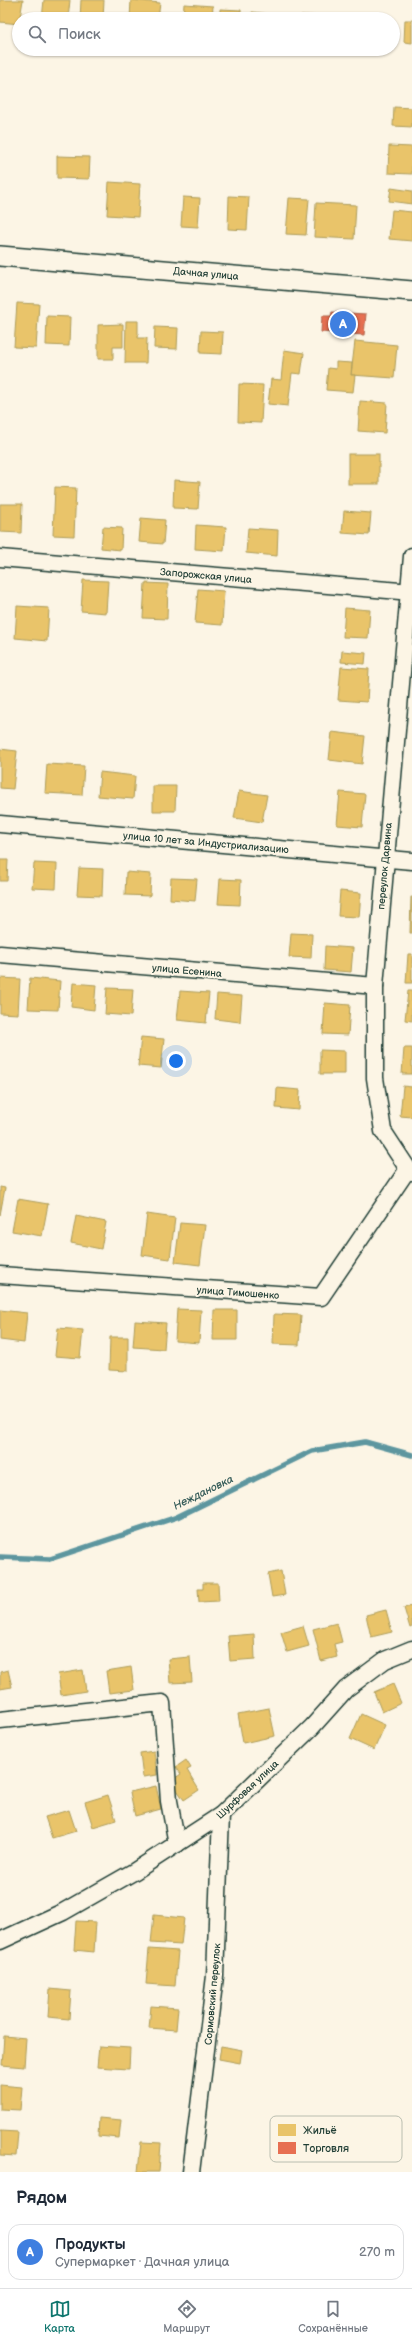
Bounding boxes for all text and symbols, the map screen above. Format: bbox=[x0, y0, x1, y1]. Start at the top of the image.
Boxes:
search box bbox=[12, 12, 400, 56]
icon: search bbox=[26, 23, 48, 45]
text: Поиск bbox=[58, 25, 101, 44]
street label: Дачная улица bbox=[173, 265, 239, 283]
pin: A bbox=[330, 309, 356, 339]
street label: Запорожская улица bbox=[159, 566, 252, 586]
street label: переулок Дарвина bbox=[375, 822, 395, 910]
street label: улица 10 лет за Индустриализацию bbox=[123, 830, 290, 856]
street label: улица Есенина bbox=[151, 962, 222, 980]
your location bbox=[166, 1051, 186, 1071]
street label: улица Тимошенко bbox=[196, 1284, 280, 1302]
water label: Неждановка bbox=[171, 1472, 236, 1513]
street label: Шурфовая улица bbox=[214, 1758, 281, 1822]
street label: Сормовский переулок bbox=[203, 1942, 223, 2046]
legend bbox=[270, 2116, 402, 2162]
text: Жильё bbox=[303, 2124, 337, 2137]
text: Торговля bbox=[303, 2142, 349, 2155]
text: Рядом bbox=[16, 2188, 67, 2208]
text: Продукты bbox=[55, 2235, 126, 2254]
text: A bbox=[26, 2244, 34, 2260]
text: 270 m bbox=[359, 2244, 395, 2260]
text: Супермаркет · Дачная улица bbox=[55, 2254, 230, 2270]
tab: Карта bbox=[44, 2298, 75, 2335]
tab: Маршрут bbox=[163, 2298, 210, 2335]
tab: Сохранённые bbox=[298, 2298, 368, 2335]

